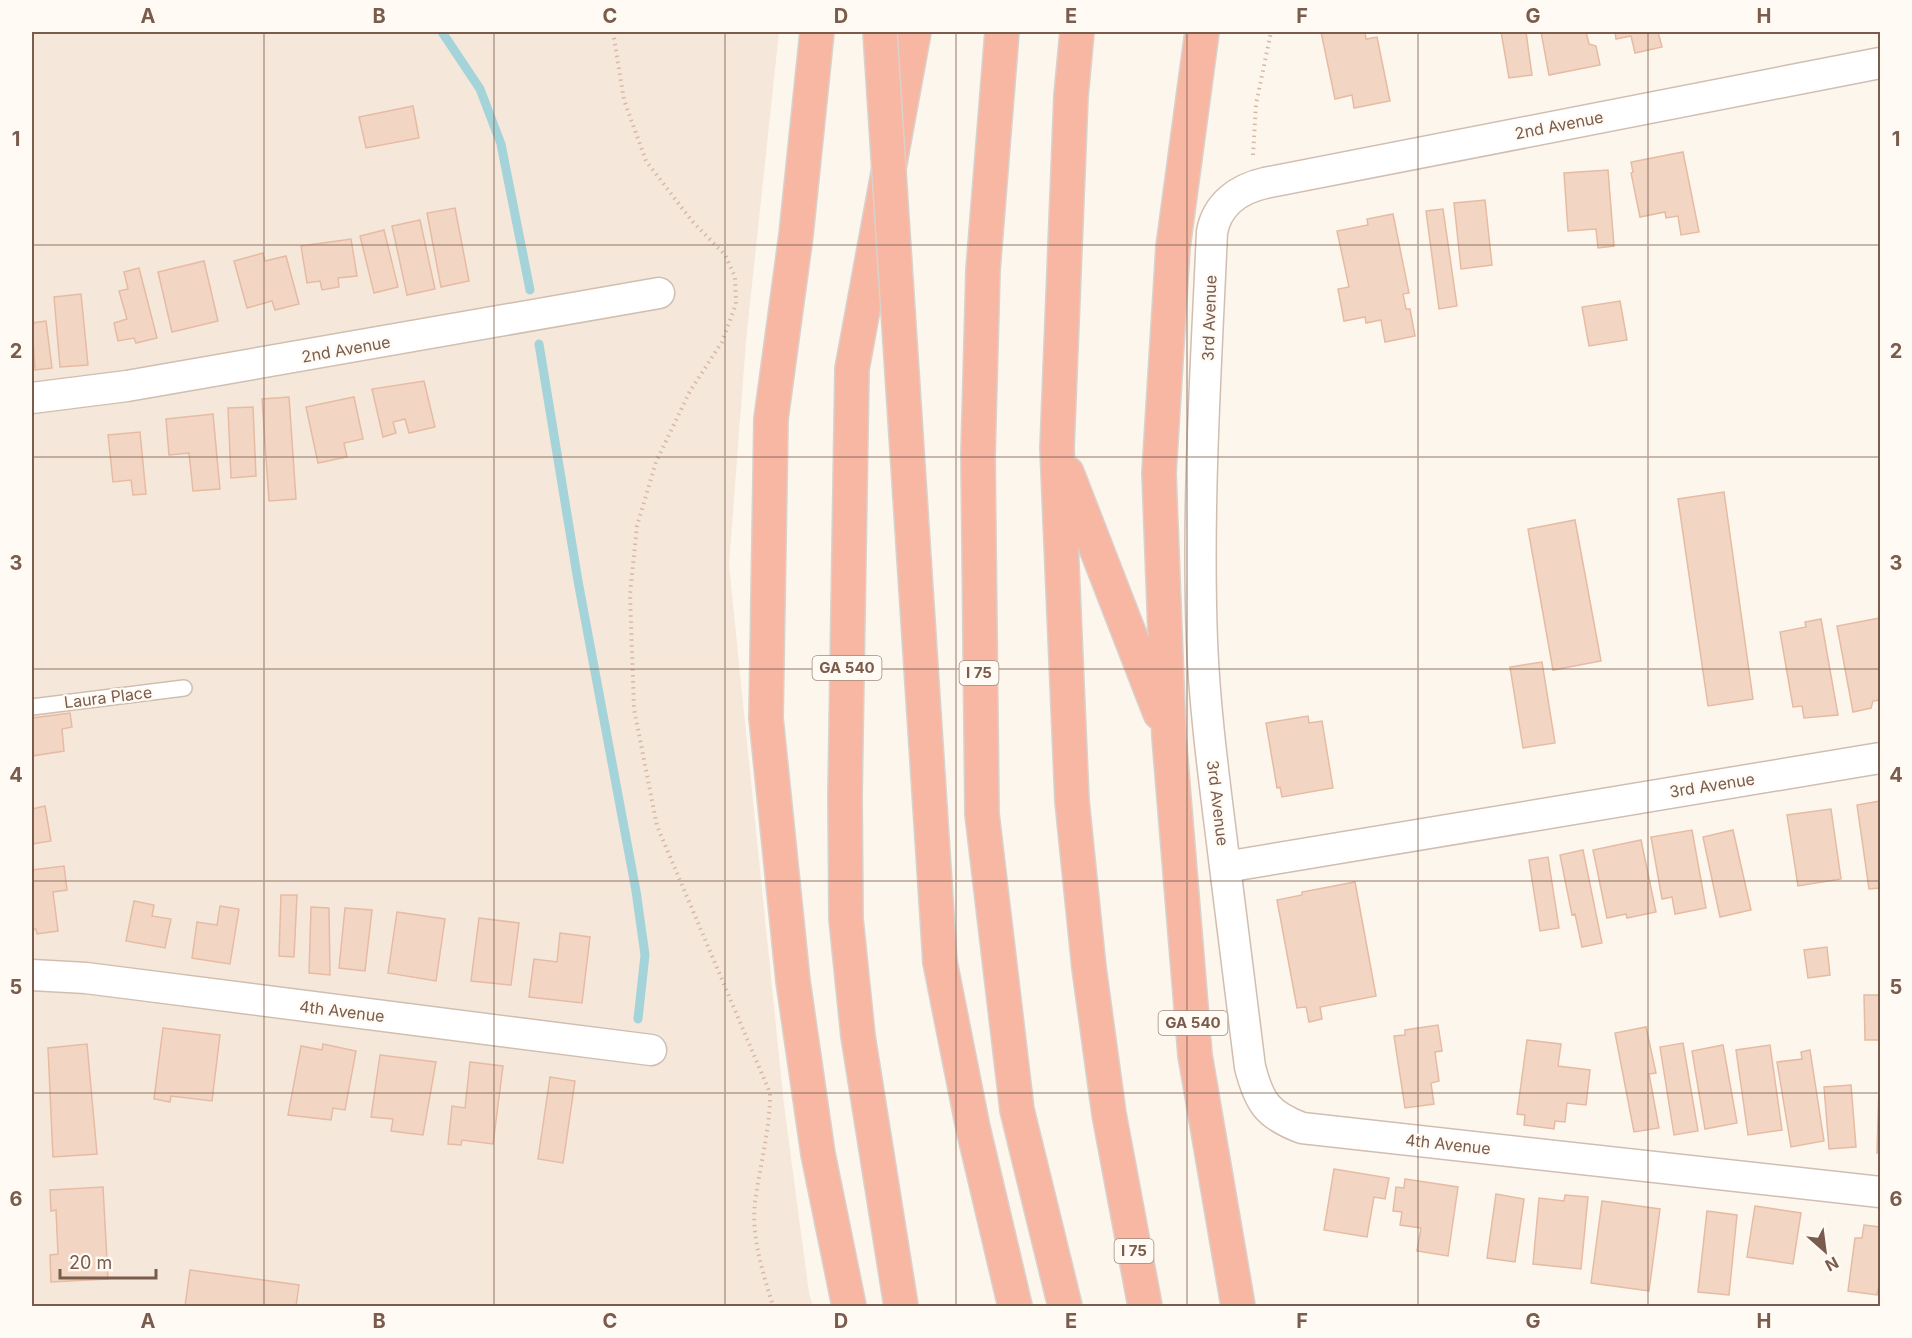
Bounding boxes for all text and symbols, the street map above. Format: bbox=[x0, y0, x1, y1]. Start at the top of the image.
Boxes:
text: A bbox=[141, 4, 156, 28]
text: B bbox=[372, 4, 386, 28]
text: C bbox=[603, 4, 617, 28]
text: D bbox=[834, 4, 848, 28]
text: E bbox=[1065, 4, 1077, 28]
text: F bbox=[1296, 4, 1308, 28]
text: G bbox=[1525, 4, 1541, 28]
text: H bbox=[1757, 4, 1771, 28]
street label: 2nd Avenue bbox=[1513, 107, 1605, 143]
text: 1 bbox=[12, 127, 20, 151]
text: 1 bbox=[1892, 127, 1900, 151]
street label: 3rd Avenue bbox=[1198, 275, 1220, 361]
street label: 2nd Avenue bbox=[300, 331, 392, 367]
text: 2 bbox=[10, 339, 22, 363]
text: 2 bbox=[1890, 339, 1902, 363]
text: 3 bbox=[10, 551, 22, 575]
text: 3 bbox=[1890, 551, 1902, 575]
road number: GA 540 bbox=[812, 656, 882, 680]
road number: I 75 bbox=[960, 661, 998, 685]
street label: Laura Place bbox=[63, 682, 153, 712]
street label: 3rd Avenue bbox=[1203, 759, 1233, 847]
text: 4 bbox=[9, 763, 23, 787]
text: 4 bbox=[1889, 763, 1903, 787]
street label: 3rd Avenue bbox=[1668, 768, 1756, 802]
text: 5 bbox=[10, 975, 22, 999]
text: 5 bbox=[1890, 975, 1902, 999]
street label: 4th Avenue bbox=[298, 996, 386, 1026]
road number: GA 540 bbox=[1158, 1011, 1228, 1035]
street label: 4th Avenue bbox=[1404, 1130, 1492, 1158]
text: 6 bbox=[10, 1187, 23, 1211]
text: 6 bbox=[1890, 1187, 1903, 1211]
north arrow bbox=[1795, 1221, 1855, 1281]
road number: I 75 bbox=[1114, 1239, 1154, 1263]
scale bar bbox=[60, 1242, 156, 1280]
text: 20 m bbox=[69, 1252, 112, 1273]
text: N bbox=[1822, 1253, 1842, 1276]
text: A bbox=[141, 1309, 156, 1333]
text: B bbox=[372, 1309, 386, 1333]
text: C bbox=[603, 1309, 617, 1333]
text: D bbox=[834, 1309, 848, 1333]
text: E bbox=[1065, 1309, 1077, 1333]
text: F bbox=[1296, 1309, 1308, 1333]
text: G bbox=[1525, 1309, 1541, 1333]
text: H bbox=[1757, 1309, 1771, 1333]

